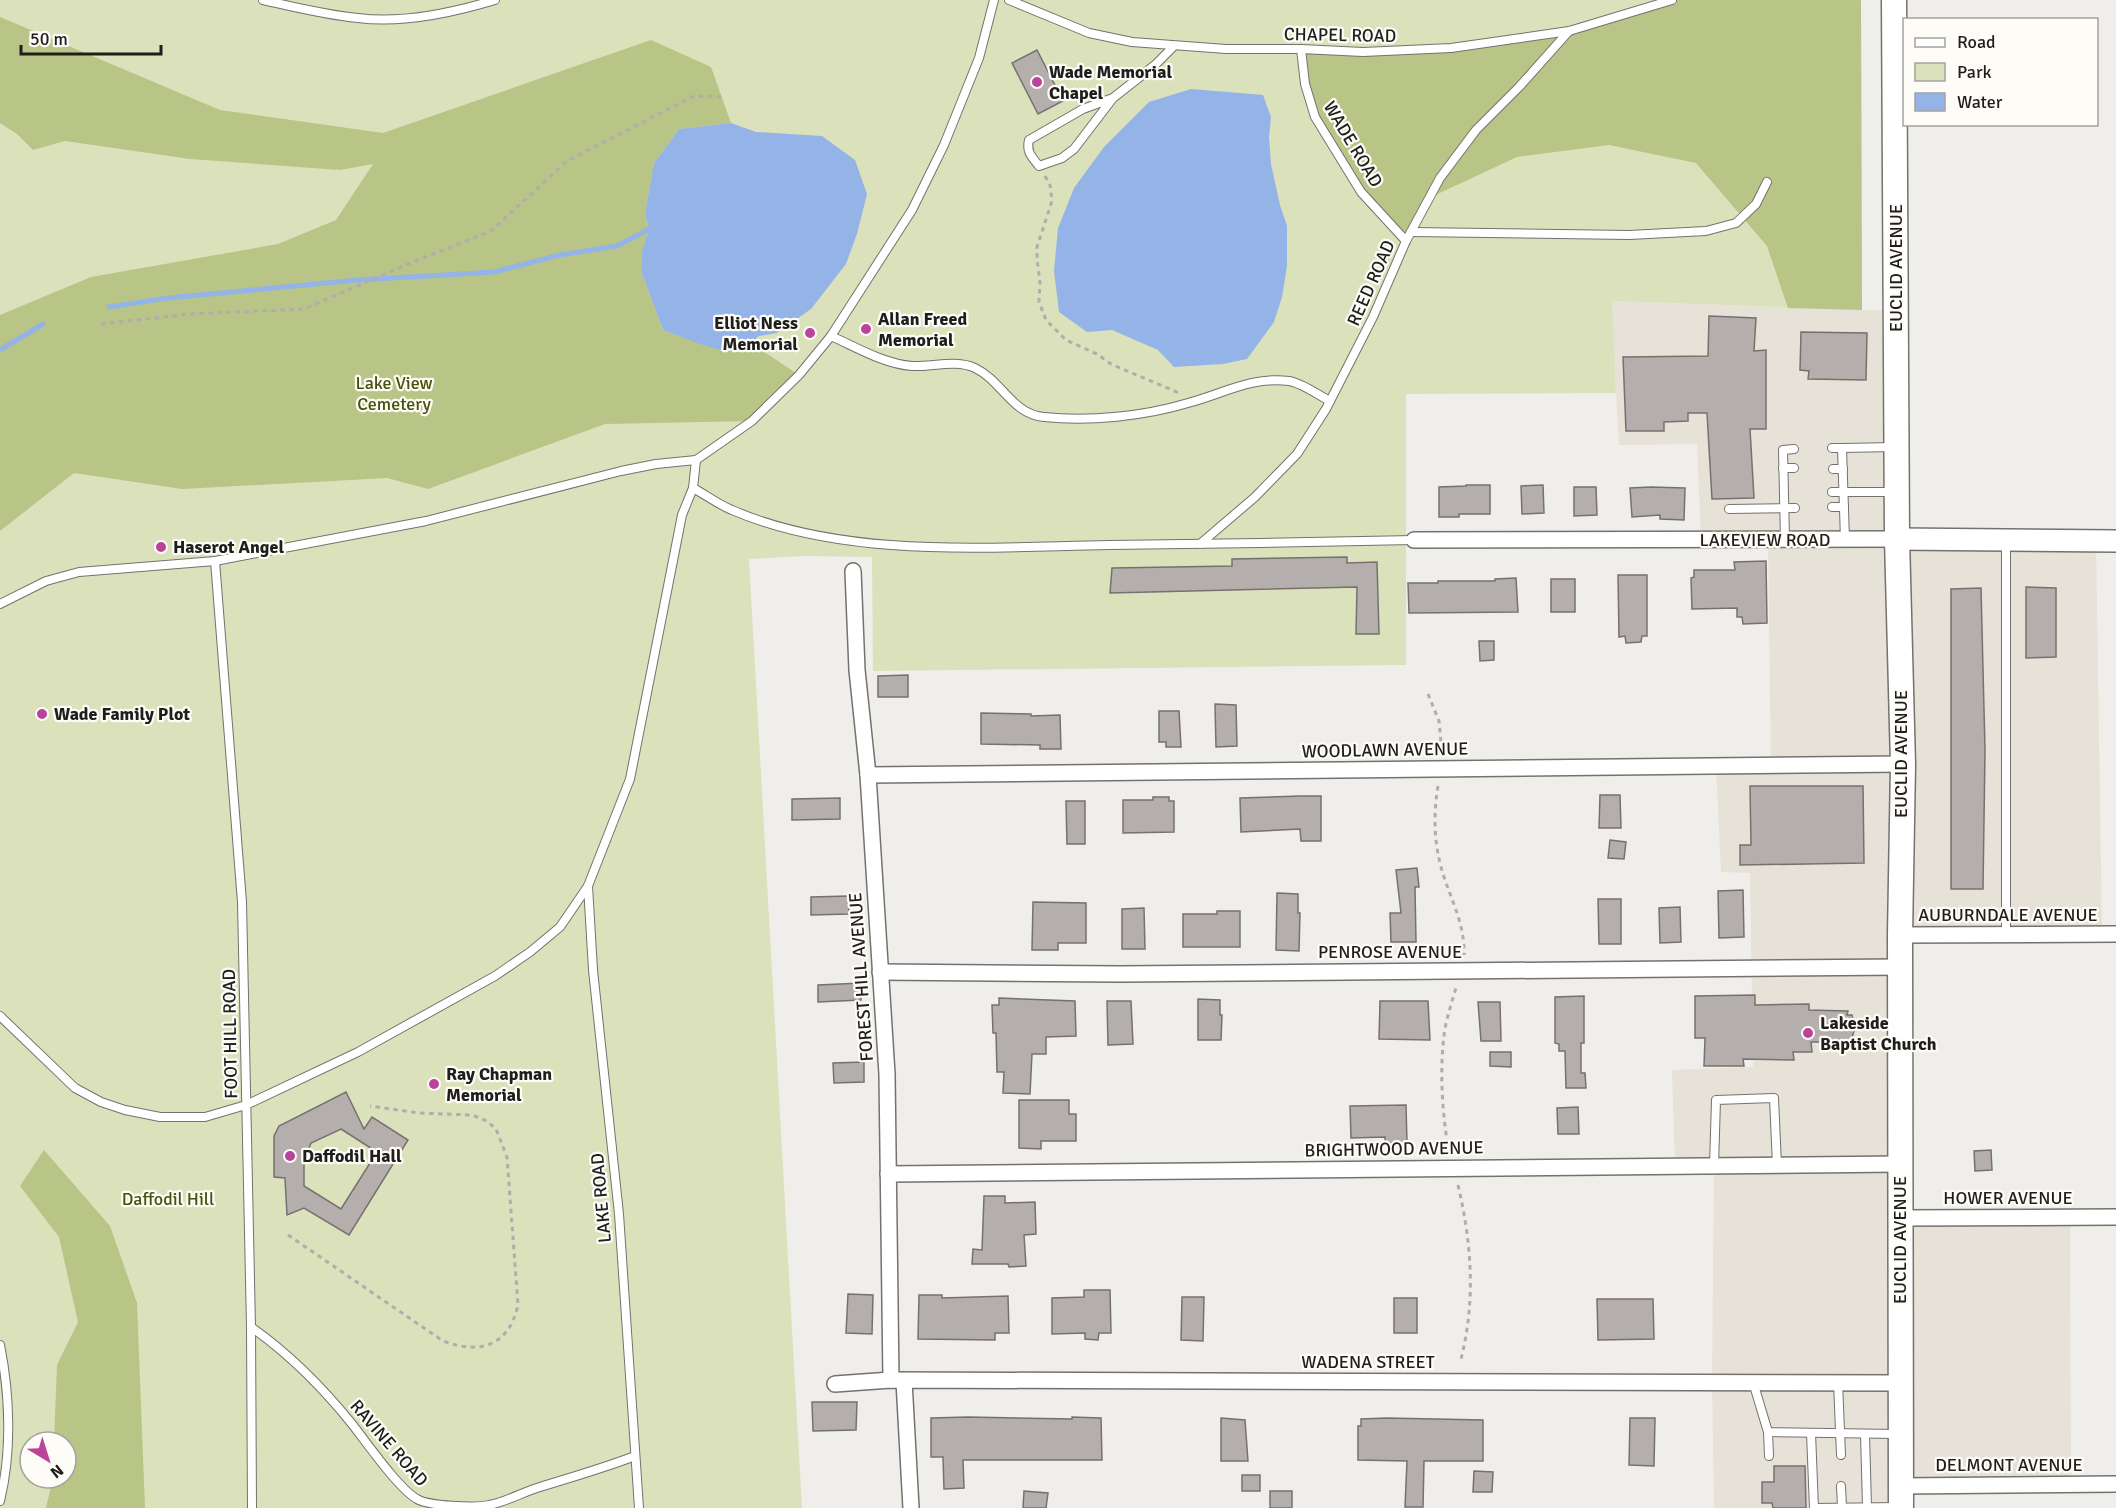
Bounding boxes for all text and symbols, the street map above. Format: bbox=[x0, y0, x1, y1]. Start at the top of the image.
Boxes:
scale bar bbox=[21, 18, 160, 56]
legend bbox=[1903, 18, 2098, 126]
street label: CHAPEL ROAD bbox=[1284, 23, 1396, 47]
text: 50 m bbox=[30, 28, 68, 50]
text: Road bbox=[1957, 31, 1996, 53]
place label: Wade Memorial Chapel bbox=[1049, 61, 1172, 104]
text: Park bbox=[1957, 61, 1992, 83]
marker: Wade Memorial Chapel bbox=[1030, 75, 1044, 89]
text: Water bbox=[1957, 91, 2003, 113]
street label: WADE ROAD bbox=[1319, 97, 1387, 191]
street label: EUCLID AVENUE bbox=[1885, 204, 1907, 332]
street label: REED ROAD bbox=[1342, 237, 1400, 329]
place label: Allan Freed Memorial bbox=[878, 308, 967, 351]
place label: Elliot Ness Memorial bbox=[714, 312, 798, 355]
marker: Allan Freed Memorial bbox=[859, 322, 873, 336]
marker: Elliot Ness Memorial bbox=[803, 326, 817, 340]
park label: Lake View Cemetery bbox=[356, 372, 433, 415]
street label: LAKEVIEW ROAD bbox=[1699, 529, 1831, 551]
place label: Haserot Angel bbox=[173, 536, 284, 558]
marker: Haserot Angel bbox=[154, 540, 168, 554]
street label: EUCLID AVENUE bbox=[1890, 690, 1912, 818]
place label: Wade Family Plot bbox=[54, 703, 190, 725]
marker: Wade Family Plot bbox=[35, 707, 49, 721]
street label: WOODLAWN AVENUE bbox=[1301, 738, 1469, 762]
street label: FOREST HILL AVENUE bbox=[844, 892, 878, 1062]
street label: AUBURNDALE AVENUE bbox=[1918, 904, 2098, 926]
street label: PENROSE AVENUE bbox=[1318, 941, 1462, 963]
street label: FOOT HILL ROAD bbox=[218, 969, 242, 1099]
place label: Lakeside Baptist Church bbox=[1820, 1012, 1937, 1055]
marker: Lakeside Baptist Church bbox=[1801, 1026, 1815, 1040]
place label: Ray Chapman Memorial bbox=[446, 1063, 552, 1106]
marker: Ray Chapman Memorial bbox=[427, 1077, 441, 1091]
street label: BRIGHTWOOD AVENUE bbox=[1304, 1136, 1484, 1162]
place label: Daffodil Hall bbox=[302, 1145, 402, 1167]
marker: Daffodil Hall bbox=[283, 1149, 297, 1163]
street label: LAKE ROAD bbox=[586, 1152, 616, 1244]
street label: EUCLID AVENUE bbox=[1889, 1176, 1911, 1304]
street label: HOWER AVENUE bbox=[1943, 1187, 2073, 1209]
park label: Daffodil Hill bbox=[122, 1188, 214, 1210]
street label: WADENA STREET bbox=[1301, 1351, 1435, 1373]
street label: RAVINE ROAD bbox=[345, 1395, 433, 1491]
north arrow bbox=[18, 1430, 78, 1490]
street label: DELMONT AVENUE bbox=[1935, 1454, 2083, 1476]
text: N bbox=[46, 1460, 67, 1482]

